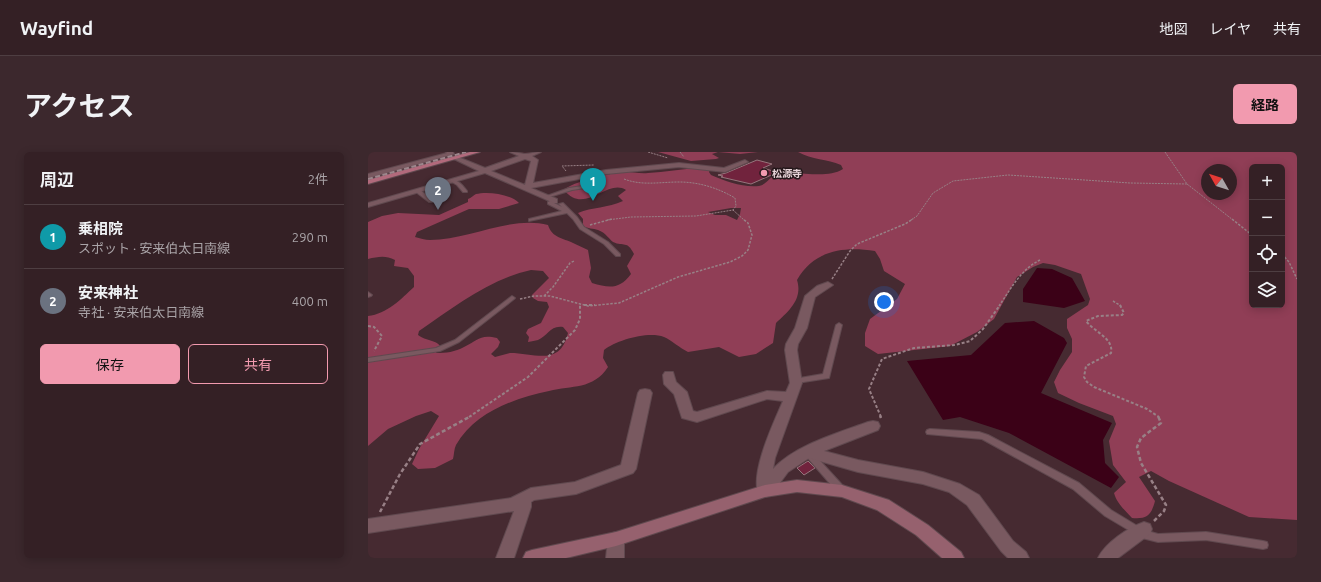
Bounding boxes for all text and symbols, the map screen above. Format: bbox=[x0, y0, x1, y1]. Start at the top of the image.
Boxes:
text: Wayfind bbox=[20, 17, 93, 39]
text: 地図 bbox=[1159, 21, 1187, 37]
text: レイヤ bbox=[1209, 21, 1251, 37]
text: 共有 bbox=[1273, 21, 1301, 37]
button: 経路 bbox=[1233, 84, 1297, 124]
text: アクセス bbox=[24, 90, 135, 121]
north arrow bbox=[1201, 164, 1237, 200]
map controls bbox=[1249, 164, 1285, 308]
button: + bbox=[1249, 164, 1285, 200]
pin: 1 bbox=[580, 168, 606, 201]
marker: 松源寺 bbox=[759, 168, 769, 178]
place label: 松源寺 bbox=[772, 168, 802, 179]
text: 周辺 bbox=[40, 170, 74, 189]
text: 2件 bbox=[308, 172, 328, 186]
pin: 2 bbox=[425, 177, 451, 210]
button: − bbox=[1249, 200, 1285, 236]
text: 乗相院 bbox=[78, 220, 123, 237]
text: 1 bbox=[49, 230, 57, 244]
text: 290 m bbox=[292, 230, 328, 244]
button: locate bbox=[1249, 236, 1285, 272]
text: スポット · 安来伯太日南線 bbox=[78, 241, 230, 255]
button: layers bbox=[1249, 272, 1285, 308]
text: 安来神社 bbox=[78, 284, 138, 301]
your location bbox=[874, 292, 894, 312]
text: 2 bbox=[49, 294, 57, 308]
text: 400 m bbox=[292, 294, 328, 308]
text: 寺社 · 安来伯太日南線 bbox=[78, 305, 204, 319]
button: 保存 bbox=[40, 344, 180, 384]
button: 共有 bbox=[188, 344, 328, 384]

